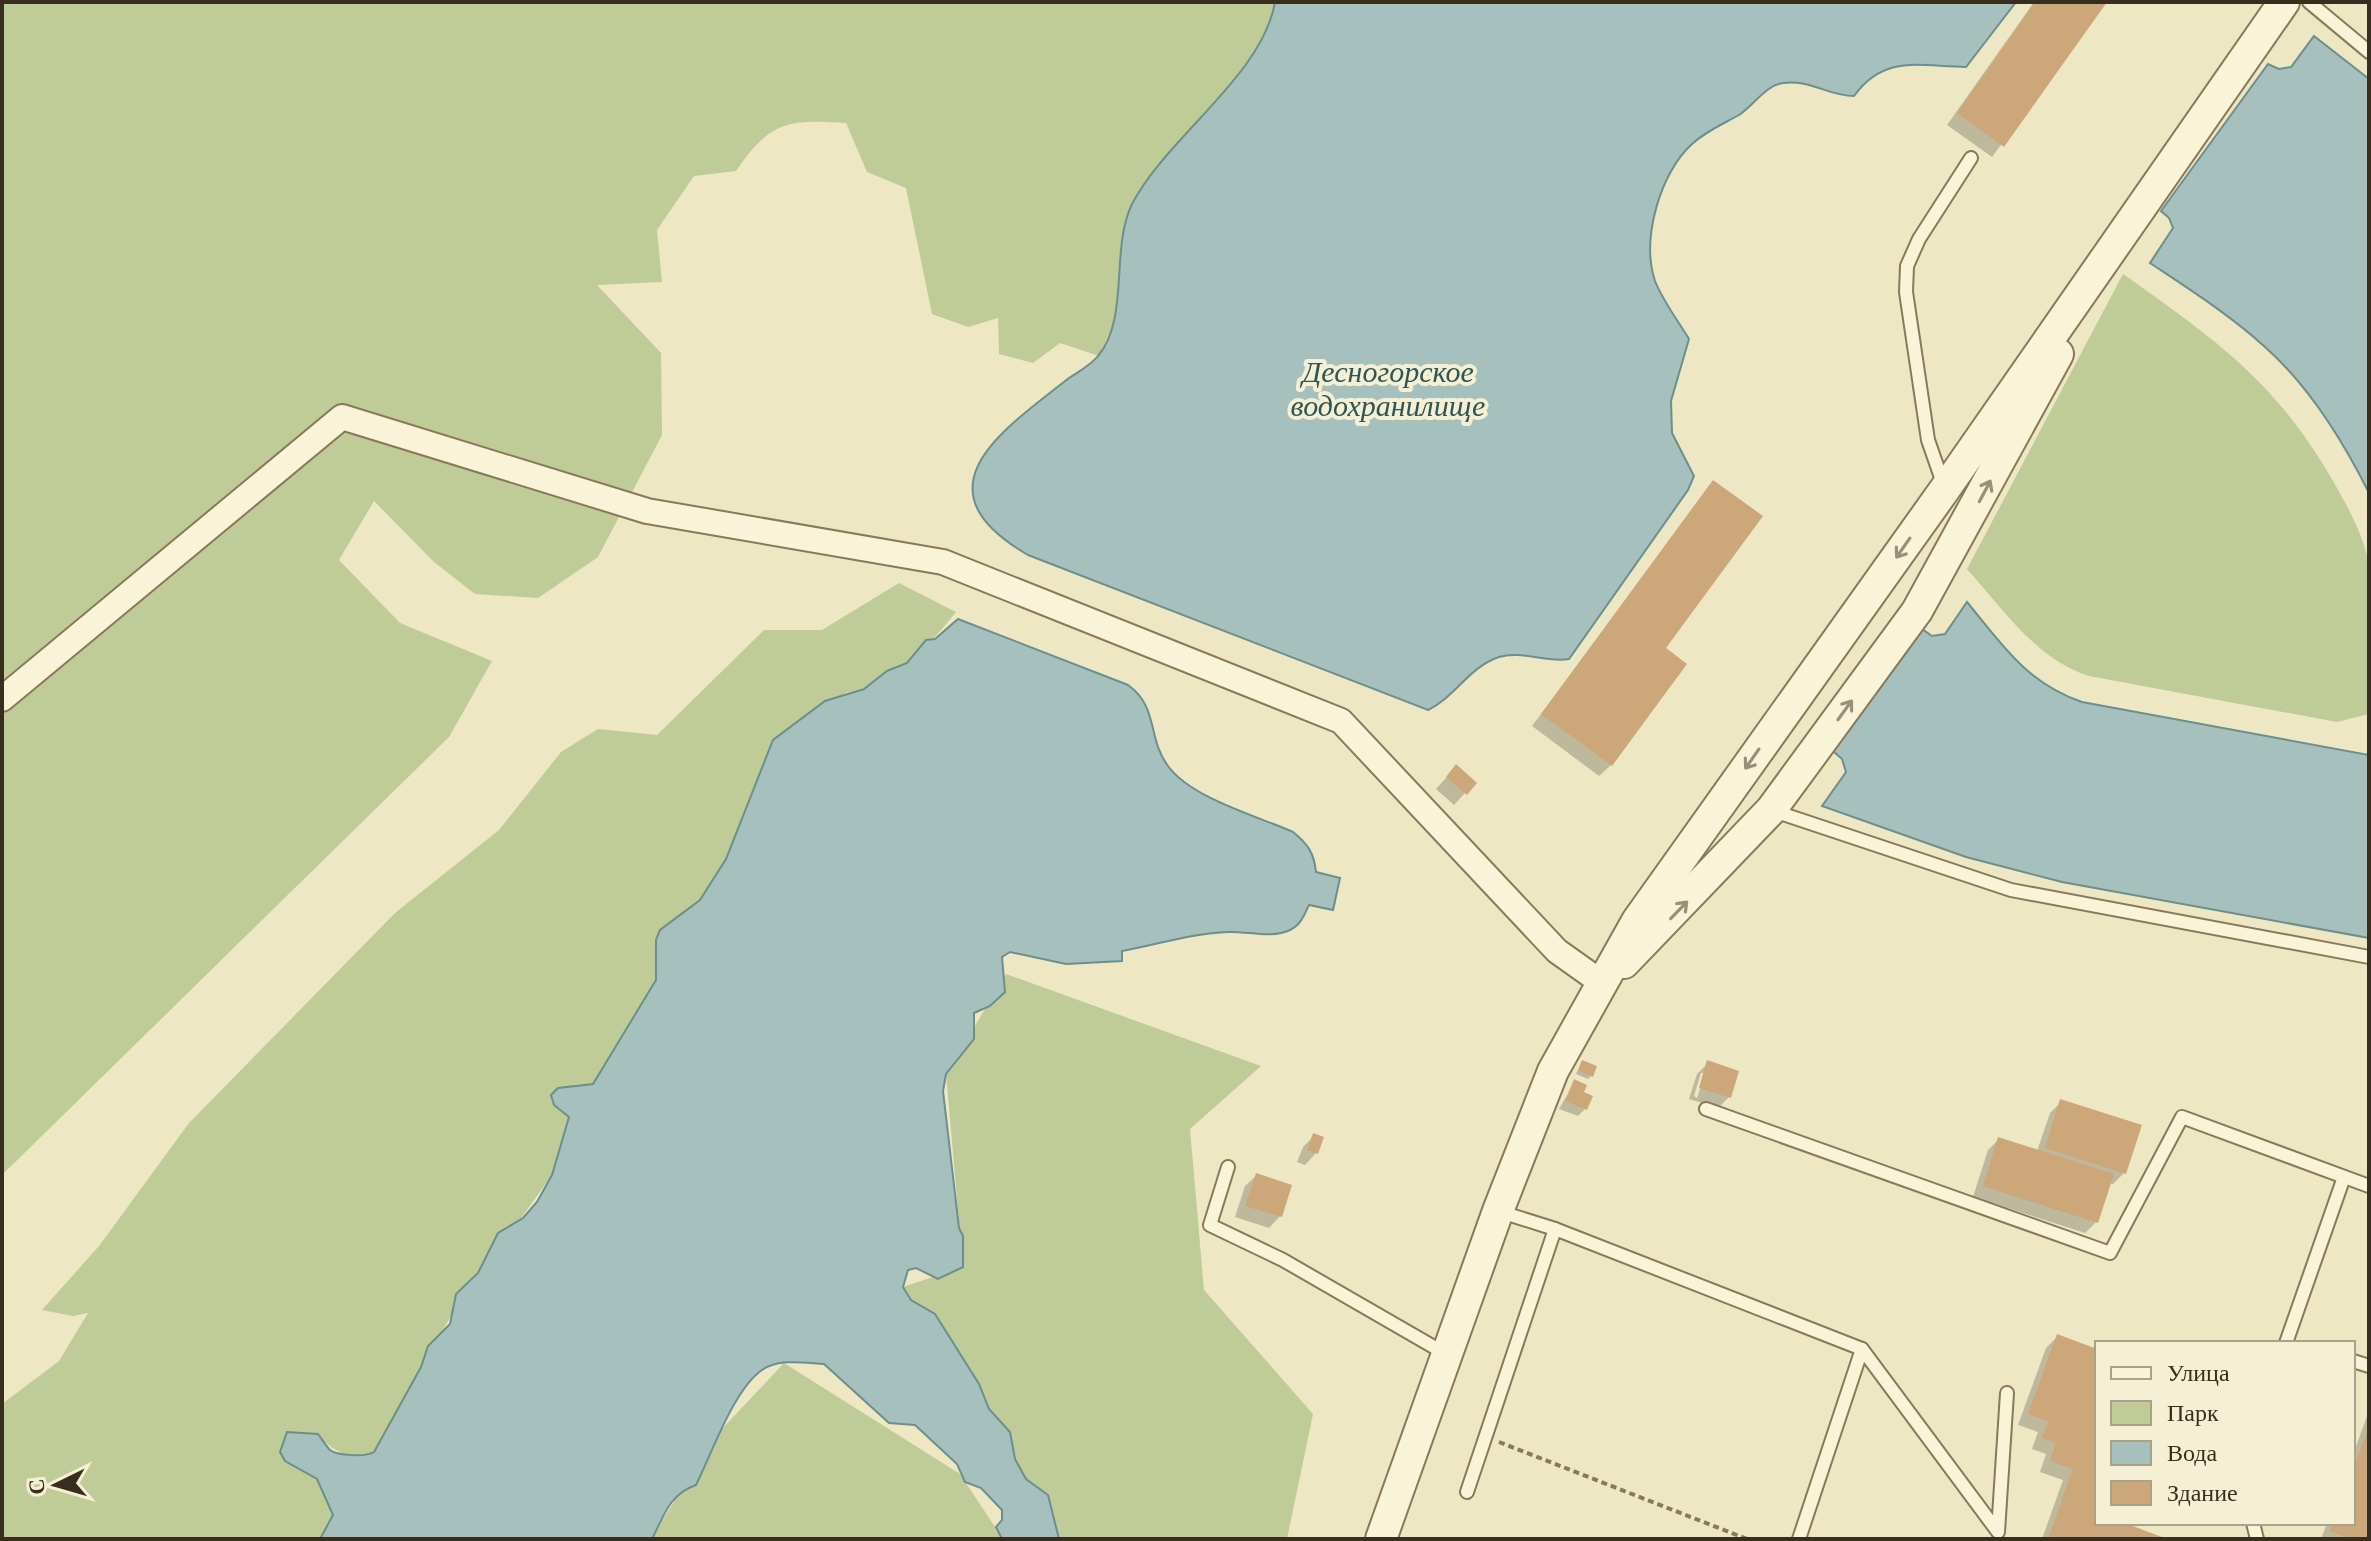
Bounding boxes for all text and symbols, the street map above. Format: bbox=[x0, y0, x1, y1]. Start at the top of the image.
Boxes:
water label: Десногорское водохранилище bbox=[1291, 355, 1485, 422]
one-way arrow bbox=[1978, 480, 1993, 504]
one-way arrow bbox=[1895, 536, 1911, 558]
one-way arrow bbox=[1837, 700, 1853, 722]
one-way arrow bbox=[1744, 748, 1761, 770]
one-way arrow bbox=[1669, 900, 1688, 920]
legend bbox=[2095, 1341, 2355, 1525]
text: Улица bbox=[2167, 1359, 2230, 1386]
text: Парк bbox=[2167, 1399, 2219, 1426]
text: Вода bbox=[2167, 1439, 2218, 1466]
north arrow bbox=[16, 1445, 96, 1525]
text: С bbox=[23, 1478, 50, 1496]
text: Здание bbox=[2167, 1479, 2238, 1506]

